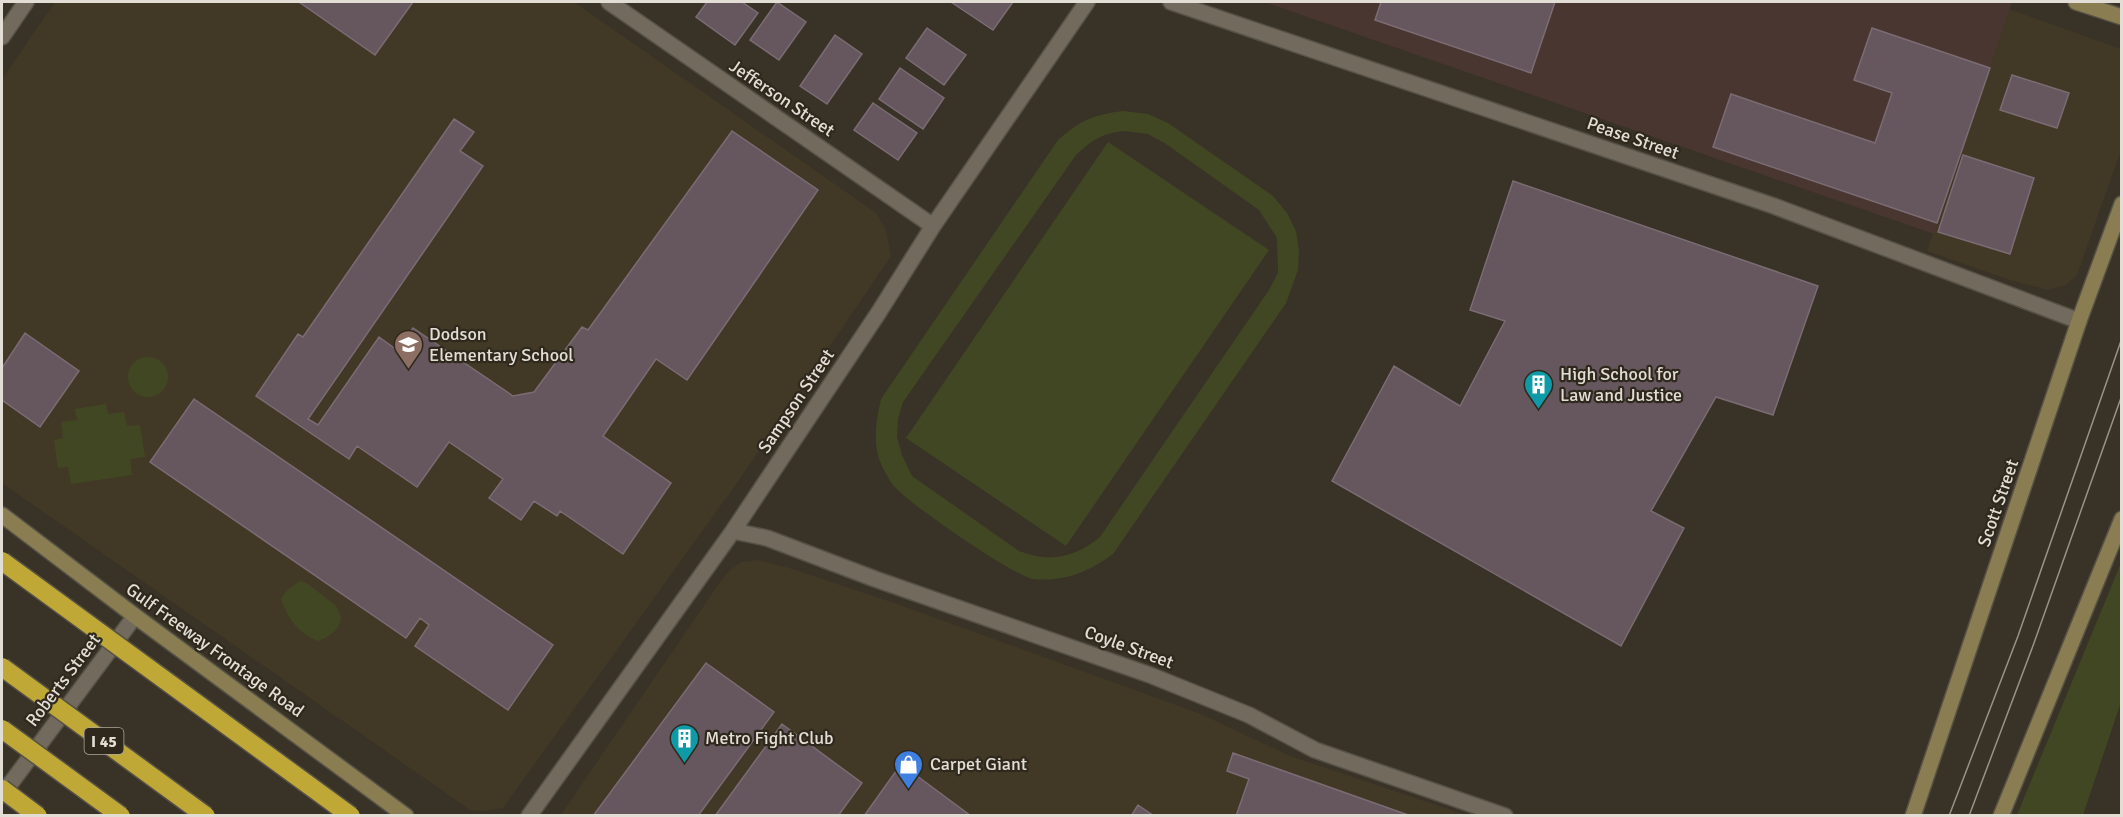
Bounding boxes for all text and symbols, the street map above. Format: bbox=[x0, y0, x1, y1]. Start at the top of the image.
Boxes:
street label: Jefferson Street bbox=[725, 55, 839, 141]
street label: Pease Street bbox=[1584, 112, 1682, 164]
place label: Dodson Elementary School bbox=[429, 323, 574, 366]
school or university icon: Dodson Elementary School bbox=[392, 328, 424, 370]
street label: Sampson Street bbox=[753, 345, 839, 457]
place label: High School for Law and Justice bbox=[1560, 363, 1682, 406]
building icon: High School for Law and Justice bbox=[1523, 368, 1555, 410]
street label: Scott Street bbox=[1973, 456, 2023, 550]
street label: Gulf Freeway Frontage Road bbox=[122, 578, 308, 722]
street label: Coyle Street bbox=[1081, 621, 1177, 673]
street label: Roberts Street bbox=[21, 629, 105, 731]
building icon: Metro Fight Club bbox=[668, 722, 700, 764]
place label: Metro Fight Club bbox=[705, 727, 834, 749]
road number: I 45 bbox=[84, 728, 124, 754]
shop icon: Carpet Giant bbox=[893, 748, 925, 790]
place label: Carpet Giant bbox=[930, 753, 1027, 775]

